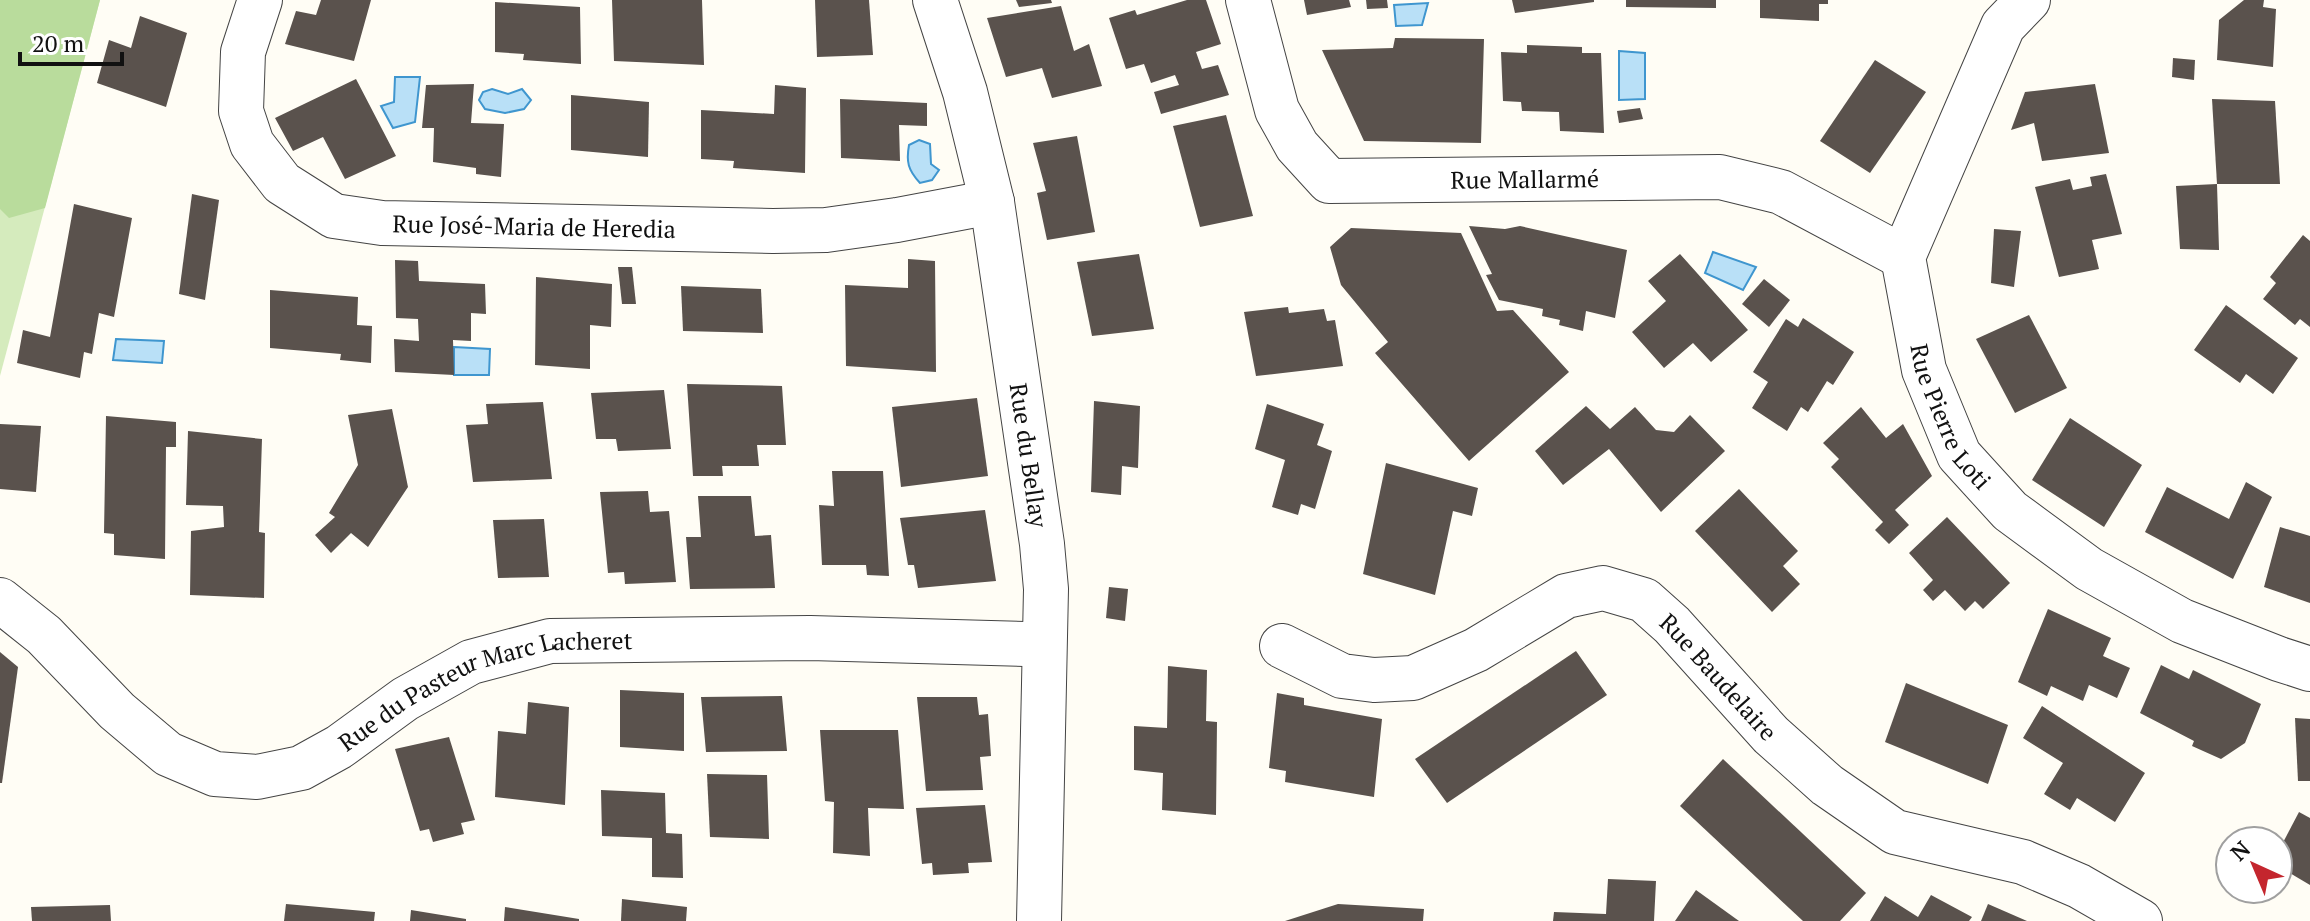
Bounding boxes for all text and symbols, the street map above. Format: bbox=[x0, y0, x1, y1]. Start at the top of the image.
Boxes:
scale bar bbox=[20, 16, 122, 66]
text: 20 m bbox=[32, 27, 84, 59]
street label: Rue Mallarmé bbox=[1450, 162, 1599, 196]
street label: Rue José-Maria de Heredia bbox=[392, 207, 676, 245]
street label: Rue Pierre Loti bbox=[1903, 341, 1998, 496]
street label: Rue du Bellay bbox=[1003, 381, 1056, 530]
street label: Rue Baudelaire bbox=[1653, 606, 1784, 747]
street label: Rue du Pasteur Marc Lacheret bbox=[332, 624, 633, 758]
north arrow bbox=[2214, 825, 2294, 905]
text: N bbox=[2224, 834, 2256, 866]

